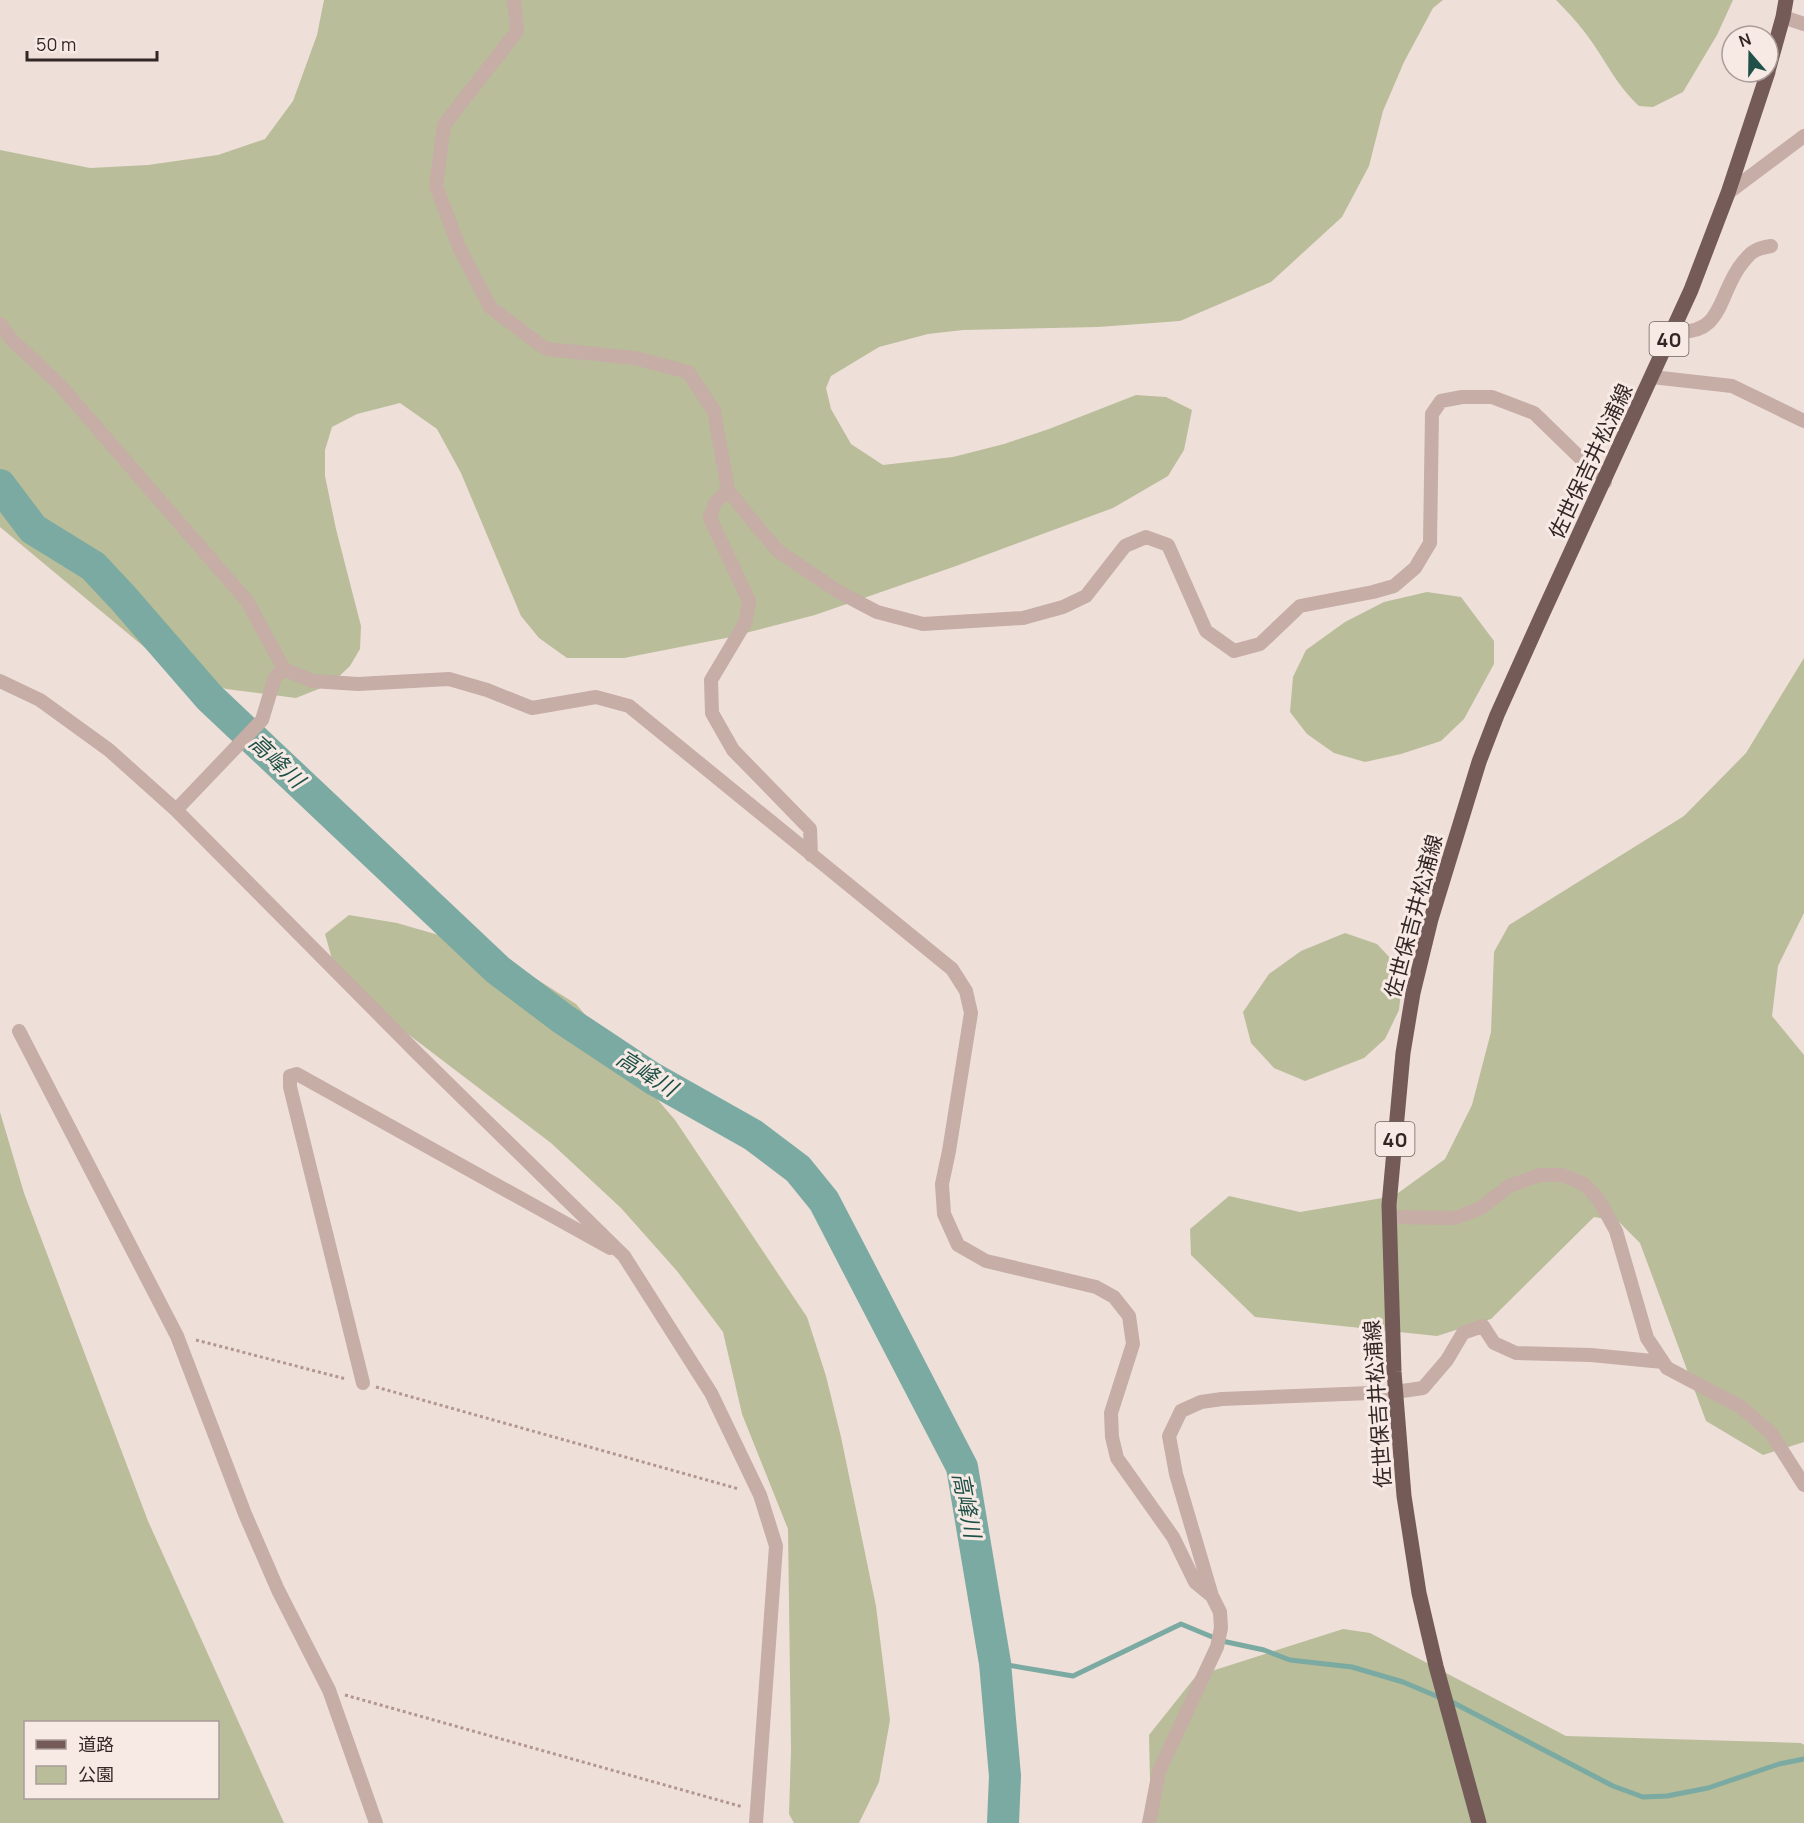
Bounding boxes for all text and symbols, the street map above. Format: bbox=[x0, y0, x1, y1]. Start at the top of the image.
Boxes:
scale bar bbox=[27, 24, 158, 62]
north arrow bbox=[1720, 24, 1780, 84]
text: N bbox=[1736, 28, 1754, 52]
text: 50 m bbox=[36, 32, 76, 56]
road number: 40 bbox=[1650, 322, 1688, 356]
street label: 佐世保吉井松浦線 bbox=[1542, 379, 1638, 543]
water label: 高峰川 bbox=[243, 728, 313, 796]
street label: 佐世保吉井松浦線 bbox=[1378, 831, 1448, 1001]
water label: 高峰川 bbox=[611, 1043, 685, 1104]
road number: 40 bbox=[1376, 1122, 1414, 1156]
street label: 佐世保吉井松浦線 bbox=[1357, 1319, 1397, 1489]
water label: 高峰川 bbox=[946, 1470, 988, 1542]
legend bbox=[24, 1721, 219, 1799]
text: 道路 bbox=[78, 1732, 114, 1756]
text: 公園 bbox=[78, 1762, 114, 1786]

